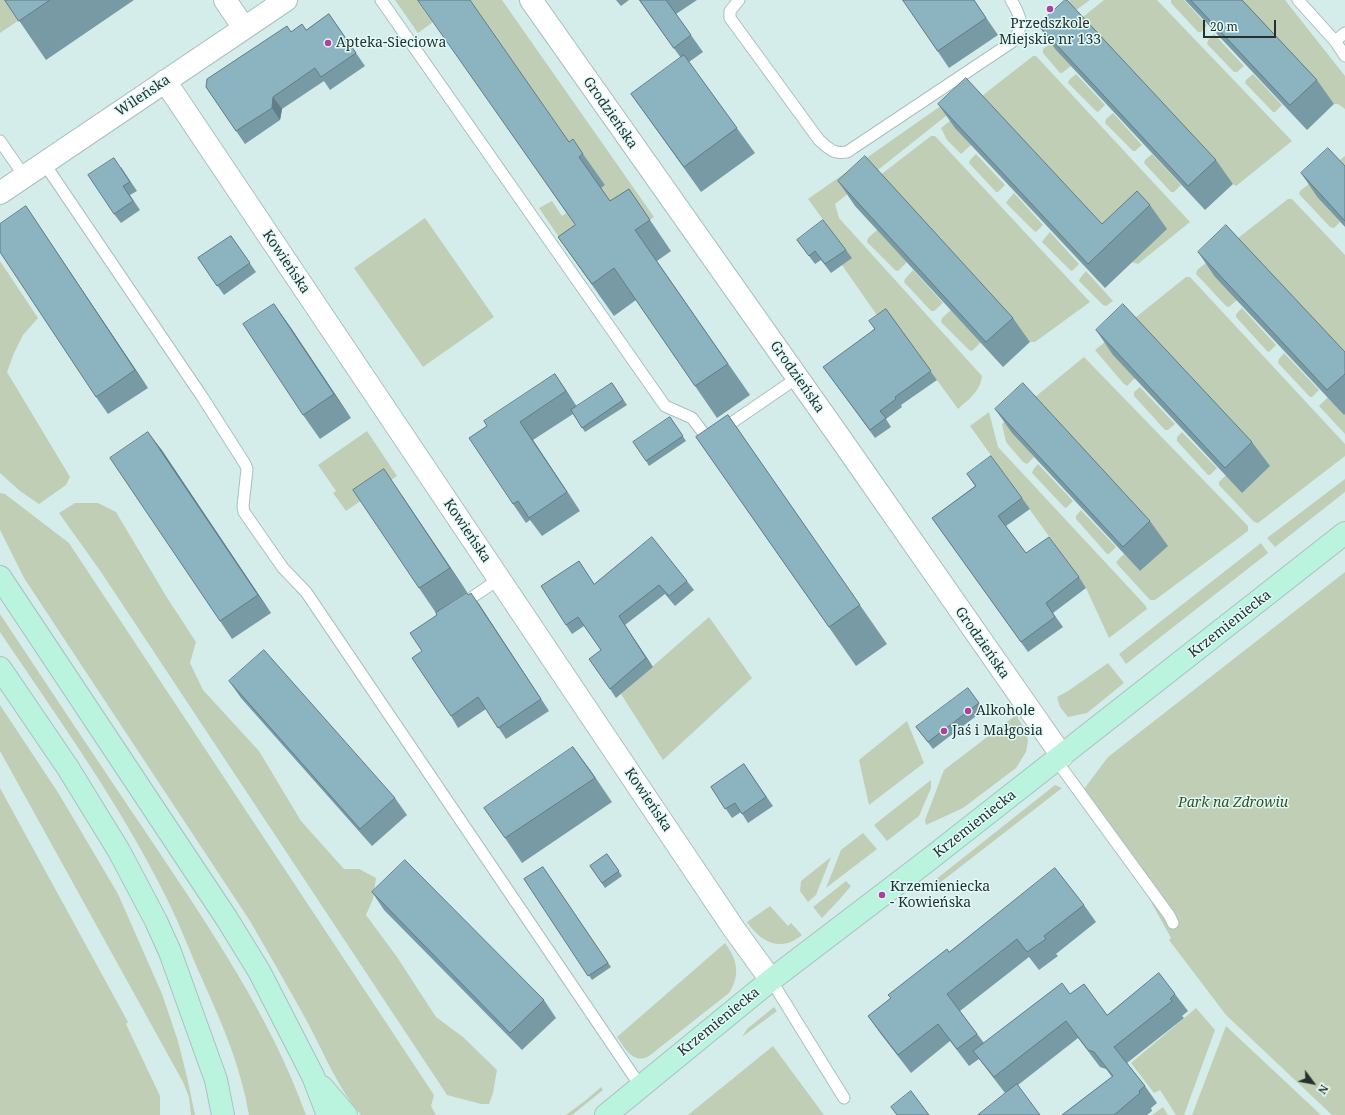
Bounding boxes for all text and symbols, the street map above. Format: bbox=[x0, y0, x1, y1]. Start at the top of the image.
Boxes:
marker: Przedszkole Miejskie nr 133 bbox=[1045, 4, 1055, 14]
scale bar bbox=[1205, 12, 1278, 38]
place label: Przedszkole Miejskie nr 133 bbox=[999, 16, 1101, 48]
text: 20 m bbox=[1210, 18, 1238, 35]
place label: Apteka-Sieciowa bbox=[336, 35, 446, 51]
marker: Apteka-Sieciowa bbox=[323, 38, 333, 48]
street label: Wileńska bbox=[112, 72, 174, 120]
street label: Grodzieńska bbox=[579, 74, 641, 152]
street label: Kowieńska bbox=[259, 227, 313, 297]
street label: Grodzieńska bbox=[766, 338, 828, 416]
street label: Kowieńska bbox=[440, 496, 494, 566]
street label: Krzemieniecka bbox=[1185, 587, 1275, 661]
street label: Grodzieńska bbox=[951, 604, 1013, 682]
place label: Alkohole bbox=[976, 703, 1035, 719]
marker: Alkohole bbox=[963, 706, 973, 716]
place label: Jaś i Małgosia bbox=[952, 723, 1043, 739]
marker: Jaś i Małgosia bbox=[939, 726, 949, 736]
street label: Kowieńska bbox=[621, 765, 675, 835]
street label: Krzemieniecka bbox=[930, 787, 1020, 861]
park label: Park na Zdrowiu bbox=[1178, 795, 1288, 811]
place label: Krzemieniecka - Kowieńska bbox=[890, 879, 990, 912]
marker: Krzemieniecka - Kowieńska bbox=[877, 890, 887, 900]
street label: Krzemieniecka bbox=[675, 984, 763, 1060]
north arrow bbox=[1293, 1063, 1333, 1103]
text: N bbox=[1315, 1082, 1332, 1097]

